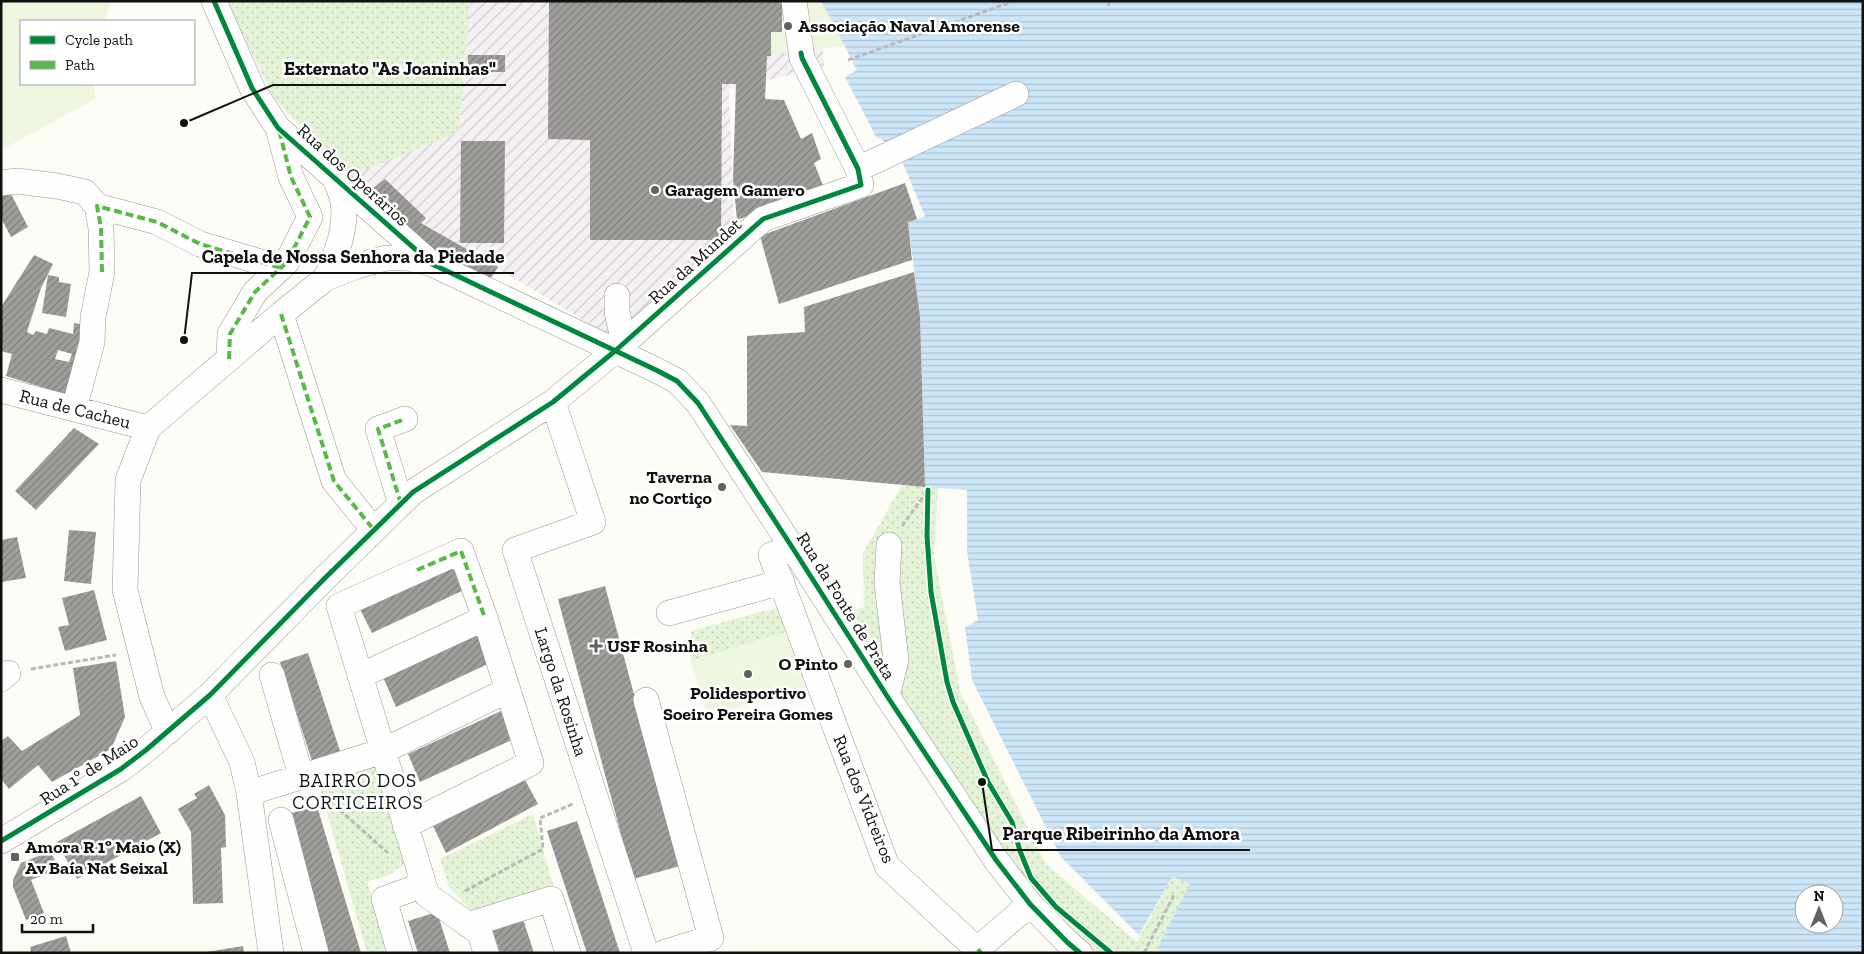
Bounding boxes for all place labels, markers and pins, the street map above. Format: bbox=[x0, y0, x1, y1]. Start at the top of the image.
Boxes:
place label: Associação Naval Amorense bbox=[798, 15, 1020, 37]
marker: Associação Naval Amorense bbox=[782, 20, 794, 32]
callout: Externato "As Joaninhas" bbox=[273, 51, 506, 85]
place label: Garagem Gamero bbox=[665, 179, 805, 201]
marker: Garagem Gamero bbox=[649, 184, 661, 196]
callout: Capela de Nossa Senhora da Piedade bbox=[192, 239, 514, 273]
place label: Taverna no Cortiço bbox=[629, 466, 713, 509]
marker: Taverna no Cortiço bbox=[716, 481, 728, 493]
place label: USF Rosinha bbox=[607, 635, 708, 657]
marker: USF Rosinha bbox=[589, 639, 603, 653]
place label: O Pinto bbox=[778, 653, 839, 675]
marker: O Pinto bbox=[842, 658, 854, 670]
marker: Polidesportivo Soeiro Pereira Gomes bbox=[742, 668, 754, 680]
place label: Polidesportivo Soeiro Pereira Gomes bbox=[663, 682, 833, 725]
callout: Parque Ribeirinho da Amora bbox=[992, 816, 1250, 850]
place label: Amora R 1º Maio (X) Av Baía Nat Seixal bbox=[25, 836, 181, 879]
marker: Amora R 1º Maio (X) Av Baía Nat Seixal bbox=[9, 851, 21, 863]

